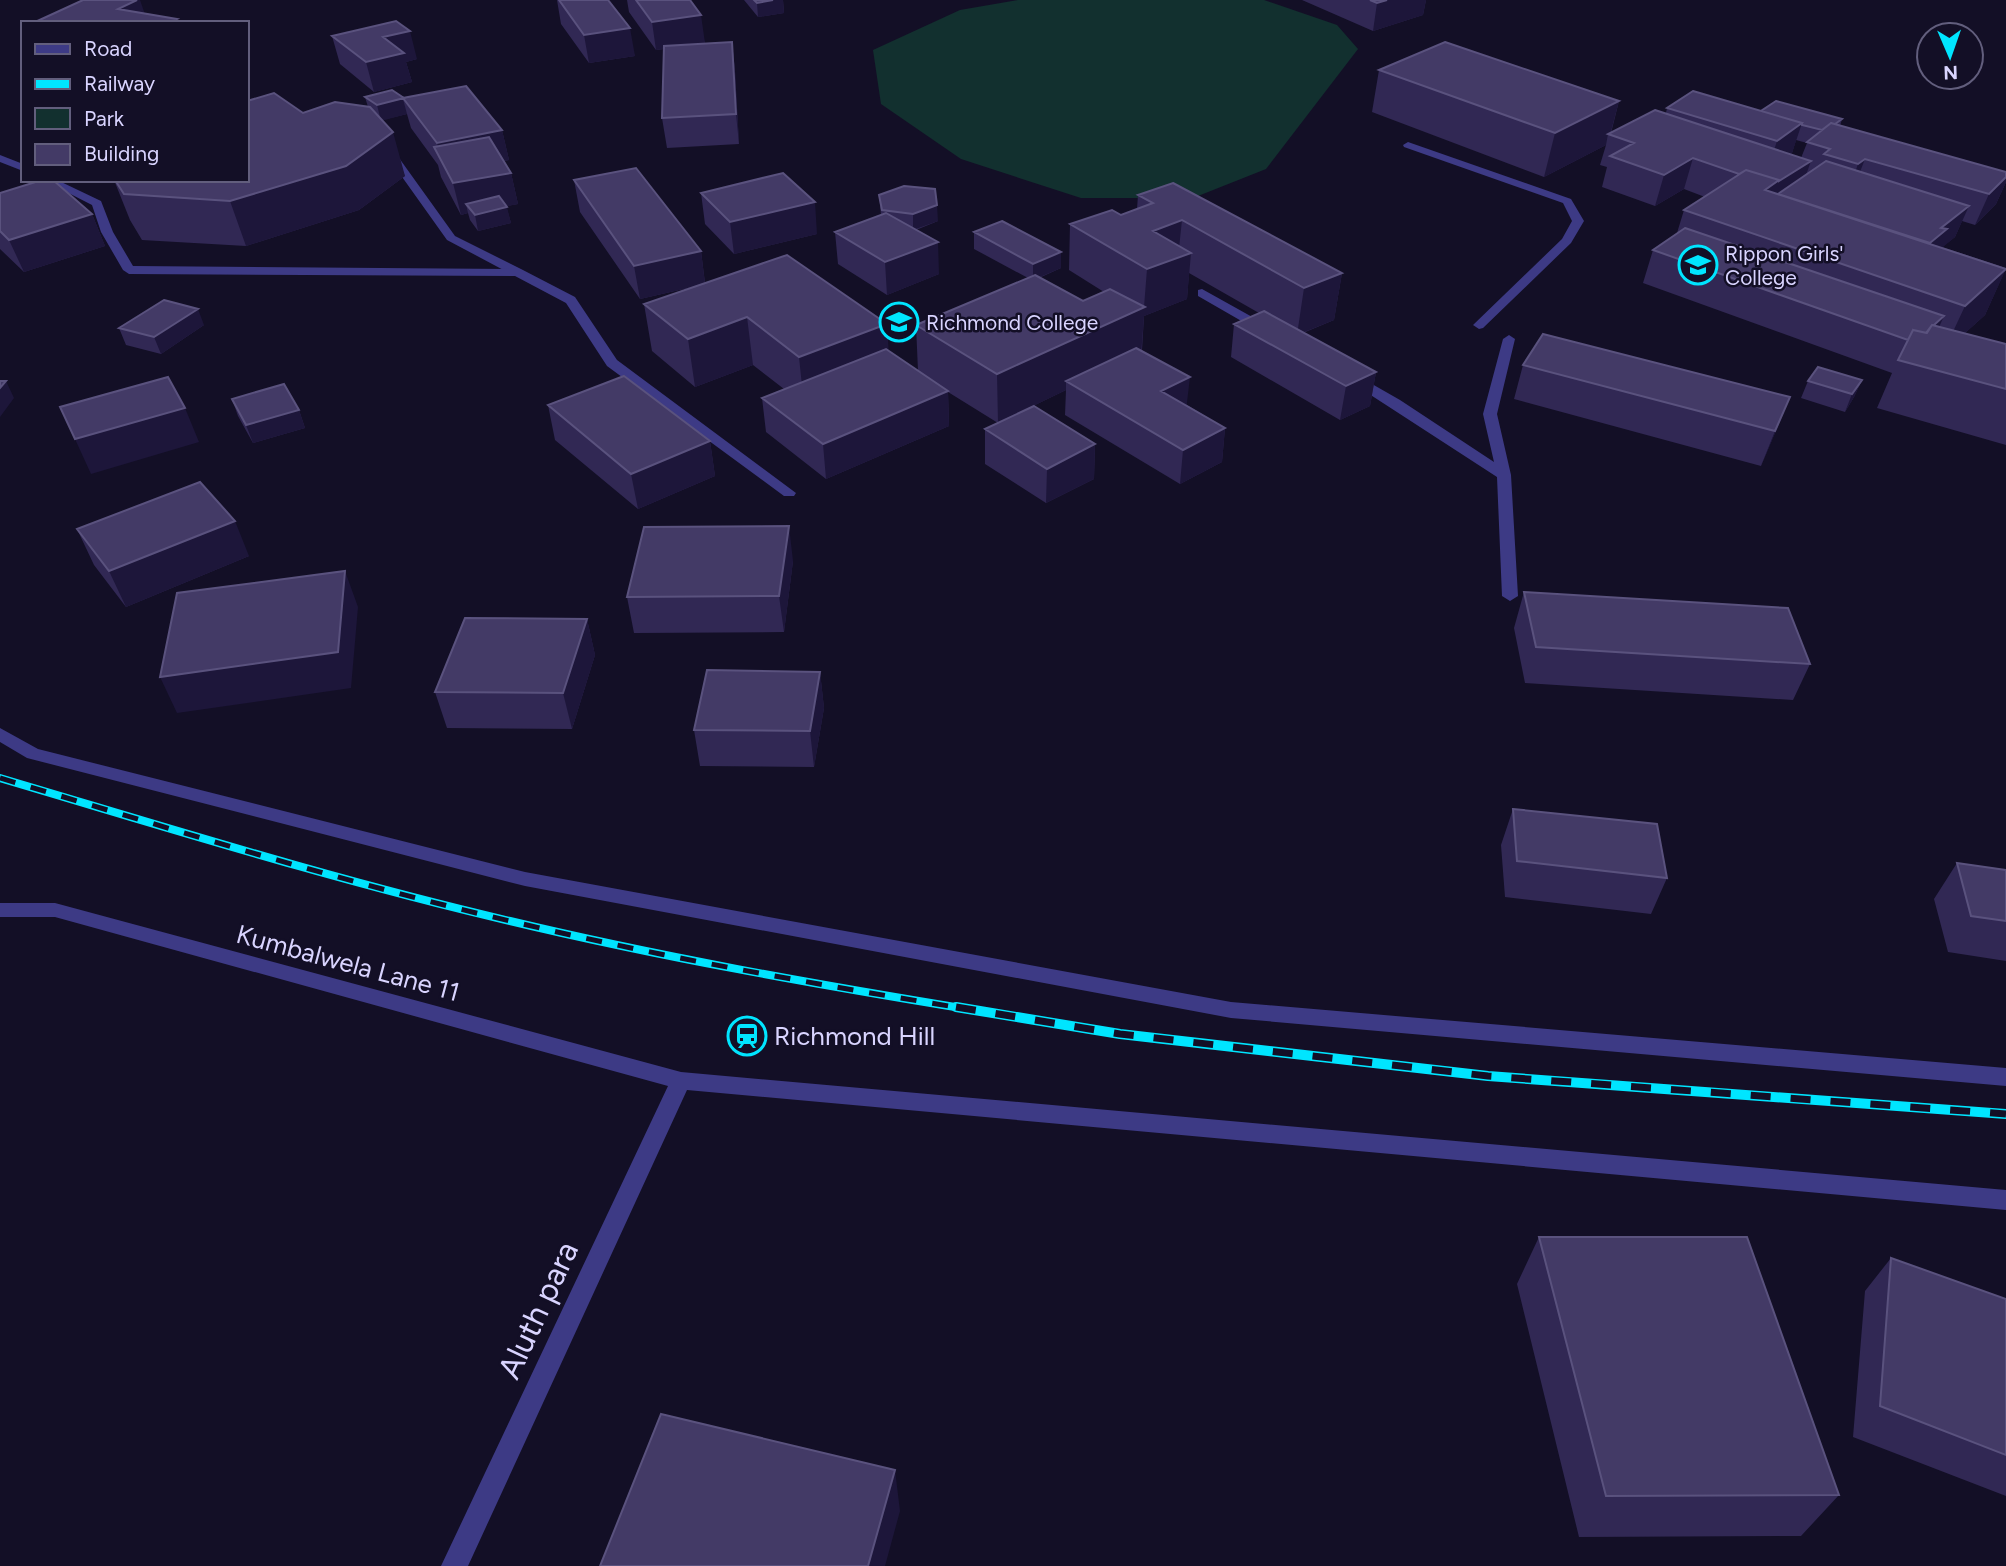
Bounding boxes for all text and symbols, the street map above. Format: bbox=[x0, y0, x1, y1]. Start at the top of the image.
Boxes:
legend bbox=[21, 21, 248, 182]
north arrow bbox=[1915, 21, 1985, 91]
text: Road bbox=[84, 36, 132, 61]
text: N bbox=[1943, 61, 1958, 84]
text: Railway bbox=[84, 71, 155, 96]
text: Park bbox=[84, 106, 125, 131]
text: Building bbox=[84, 141, 159, 166]
place label: Rippon Girls' College bbox=[1725, 241, 1843, 290]
school or university icon: Rippon Girls' College bbox=[1677, 244, 1719, 286]
school or university icon: Richmond College bbox=[878, 301, 920, 343]
place label: Richmond College bbox=[926, 310, 1098, 335]
street label: Kumbalwela Lane 11 bbox=[233, 918, 463, 1008]
station icon: Richmond Hill bbox=[726, 1015, 768, 1057]
place label: Richmond Hill bbox=[774, 1020, 935, 1052]
street label: Aluth para bbox=[490, 1235, 586, 1385]

